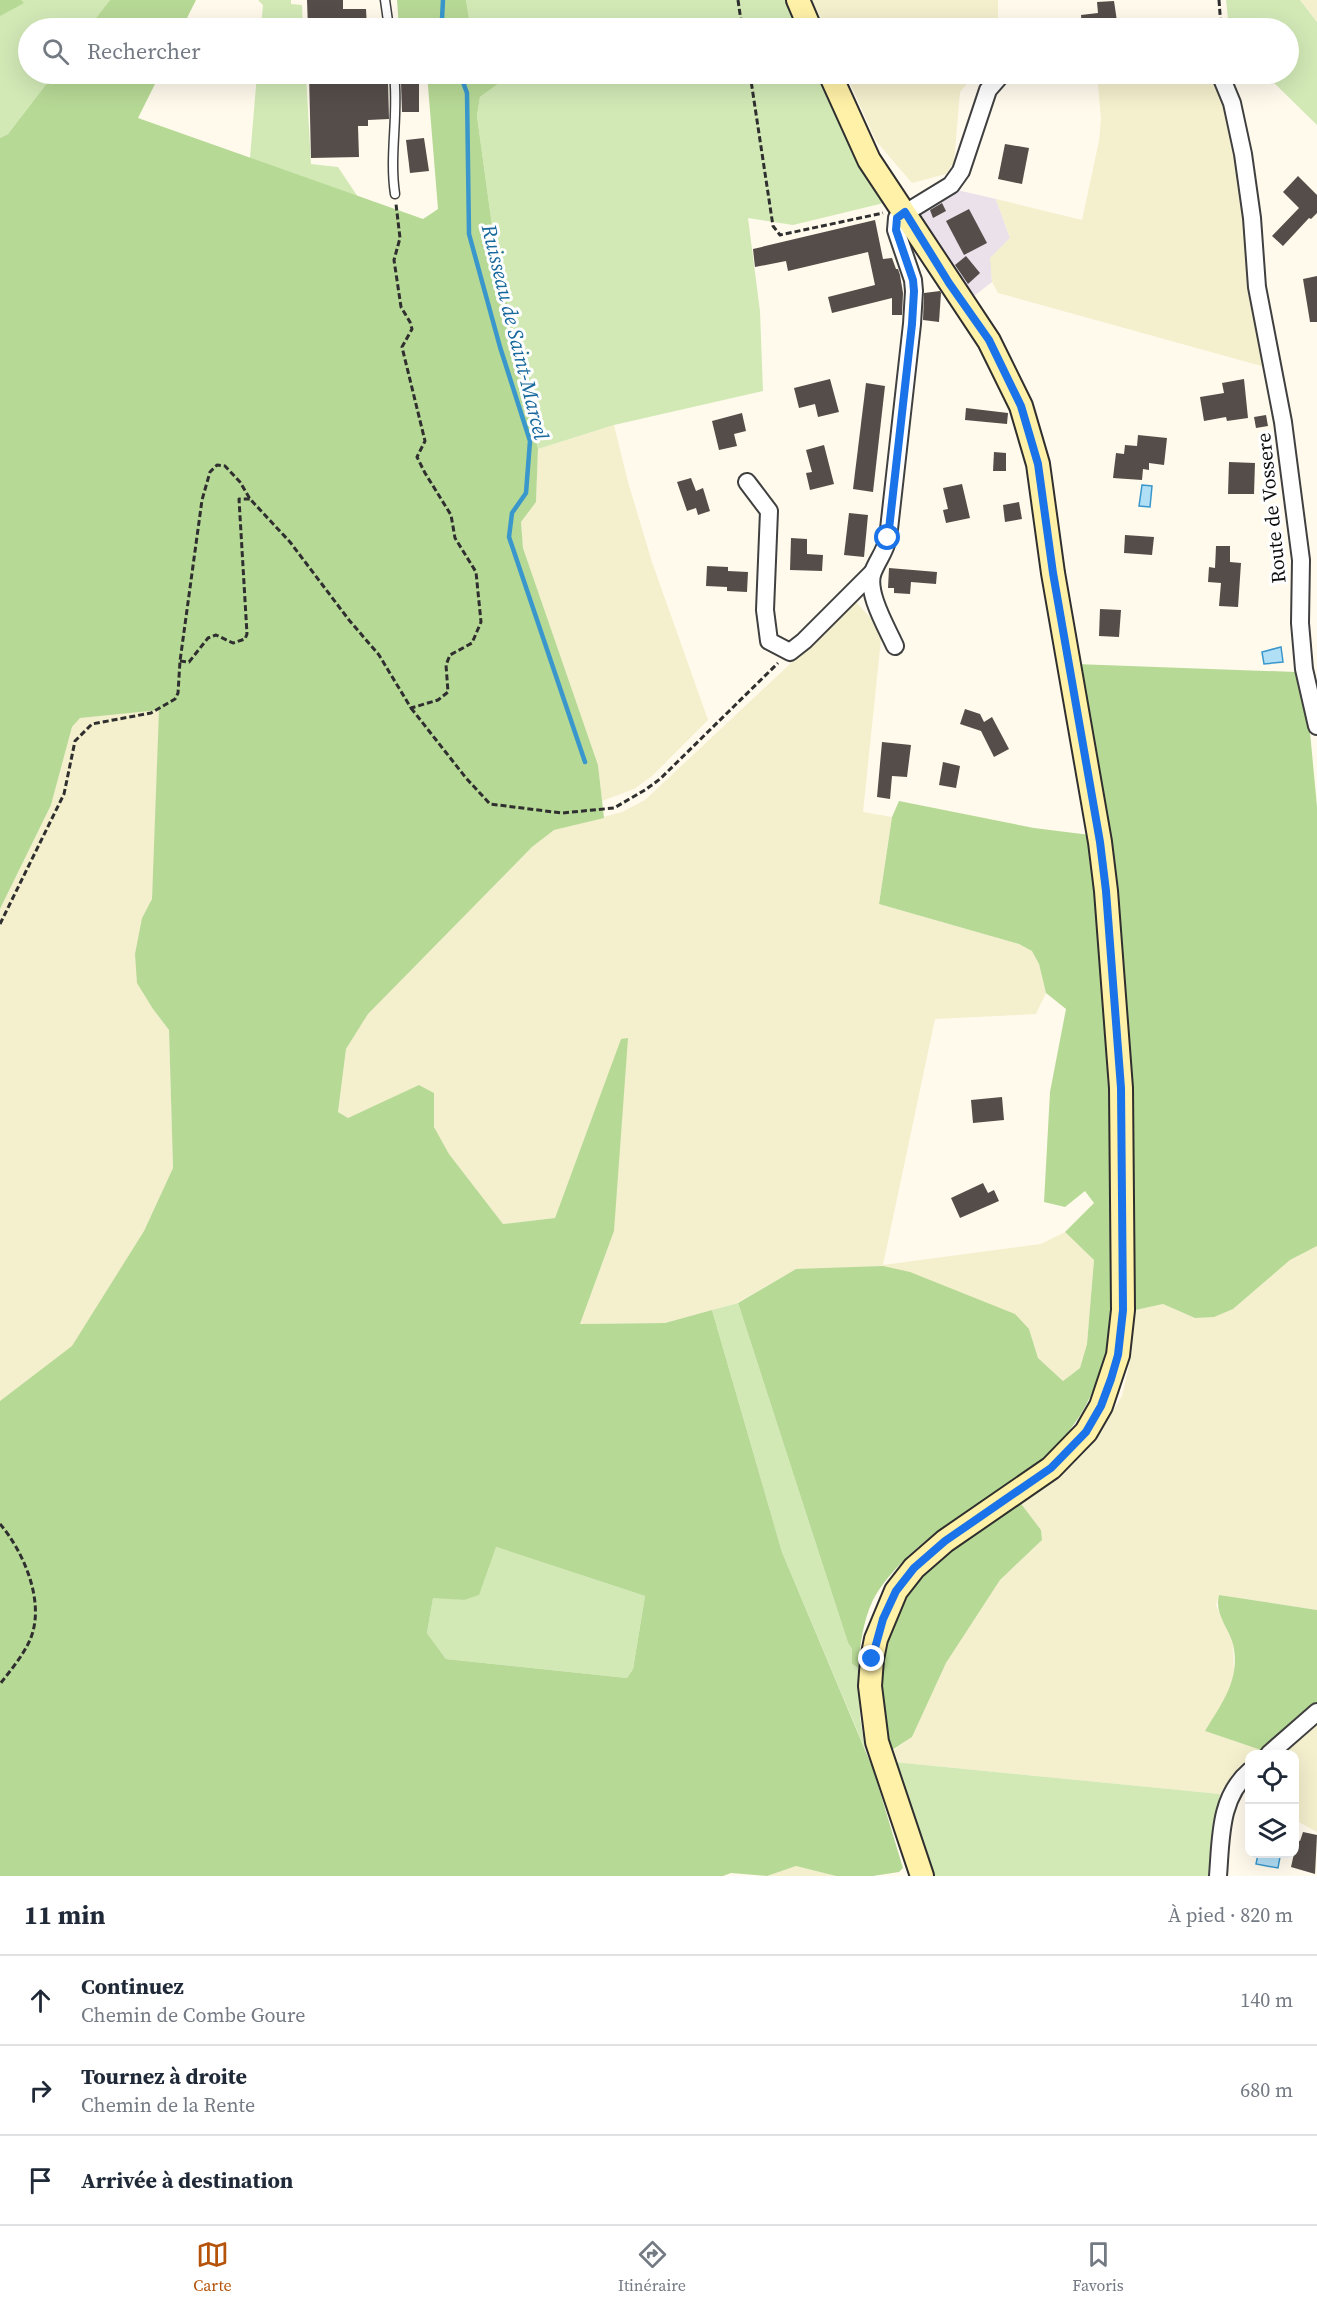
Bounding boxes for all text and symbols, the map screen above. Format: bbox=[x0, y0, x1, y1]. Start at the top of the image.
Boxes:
search box bbox=[18, 18, 1299, 84]
icon: search bbox=[39, 35, 72, 68]
text: Rechercher bbox=[87, 36, 201, 66]
water label: Ruisseau de Saint-Marcel bbox=[474, 220, 556, 443]
street label: Route de Vossere bbox=[1249, 431, 1293, 585]
route start bbox=[874, 524, 900, 550]
route end bbox=[858, 1645, 884, 1671]
map controls bbox=[1245, 1750, 1299, 1858]
button: locate bbox=[1245, 1750, 1299, 1804]
button: layers bbox=[1245, 1804, 1299, 1858]
text: 11 min bbox=[24, 1897, 106, 1933]
text: À pied · 820 m bbox=[1168, 1901, 1293, 1929]
text: Continuez bbox=[81, 1971, 184, 2001]
icon: ahead bbox=[24, 1984, 57, 2017]
text: 140 m bbox=[1240, 1986, 1293, 2014]
text: Chemin de Combe Goure bbox=[81, 2001, 305, 2029]
text: Tournez à droite bbox=[81, 2061, 247, 2091]
icon: right bbox=[24, 2074, 57, 2107]
text: 680 m bbox=[1240, 2076, 1293, 2104]
text: Chemin de la Rente bbox=[81, 2091, 255, 2119]
icon: arrive bbox=[24, 2164, 57, 2197]
text: Arrivée à destination bbox=[81, 2165, 293, 2195]
tab: Carte bbox=[193, 2238, 232, 2296]
tab: Itinéraire bbox=[618, 2238, 686, 2296]
tab: Favoris bbox=[1072, 2238, 1124, 2296]

